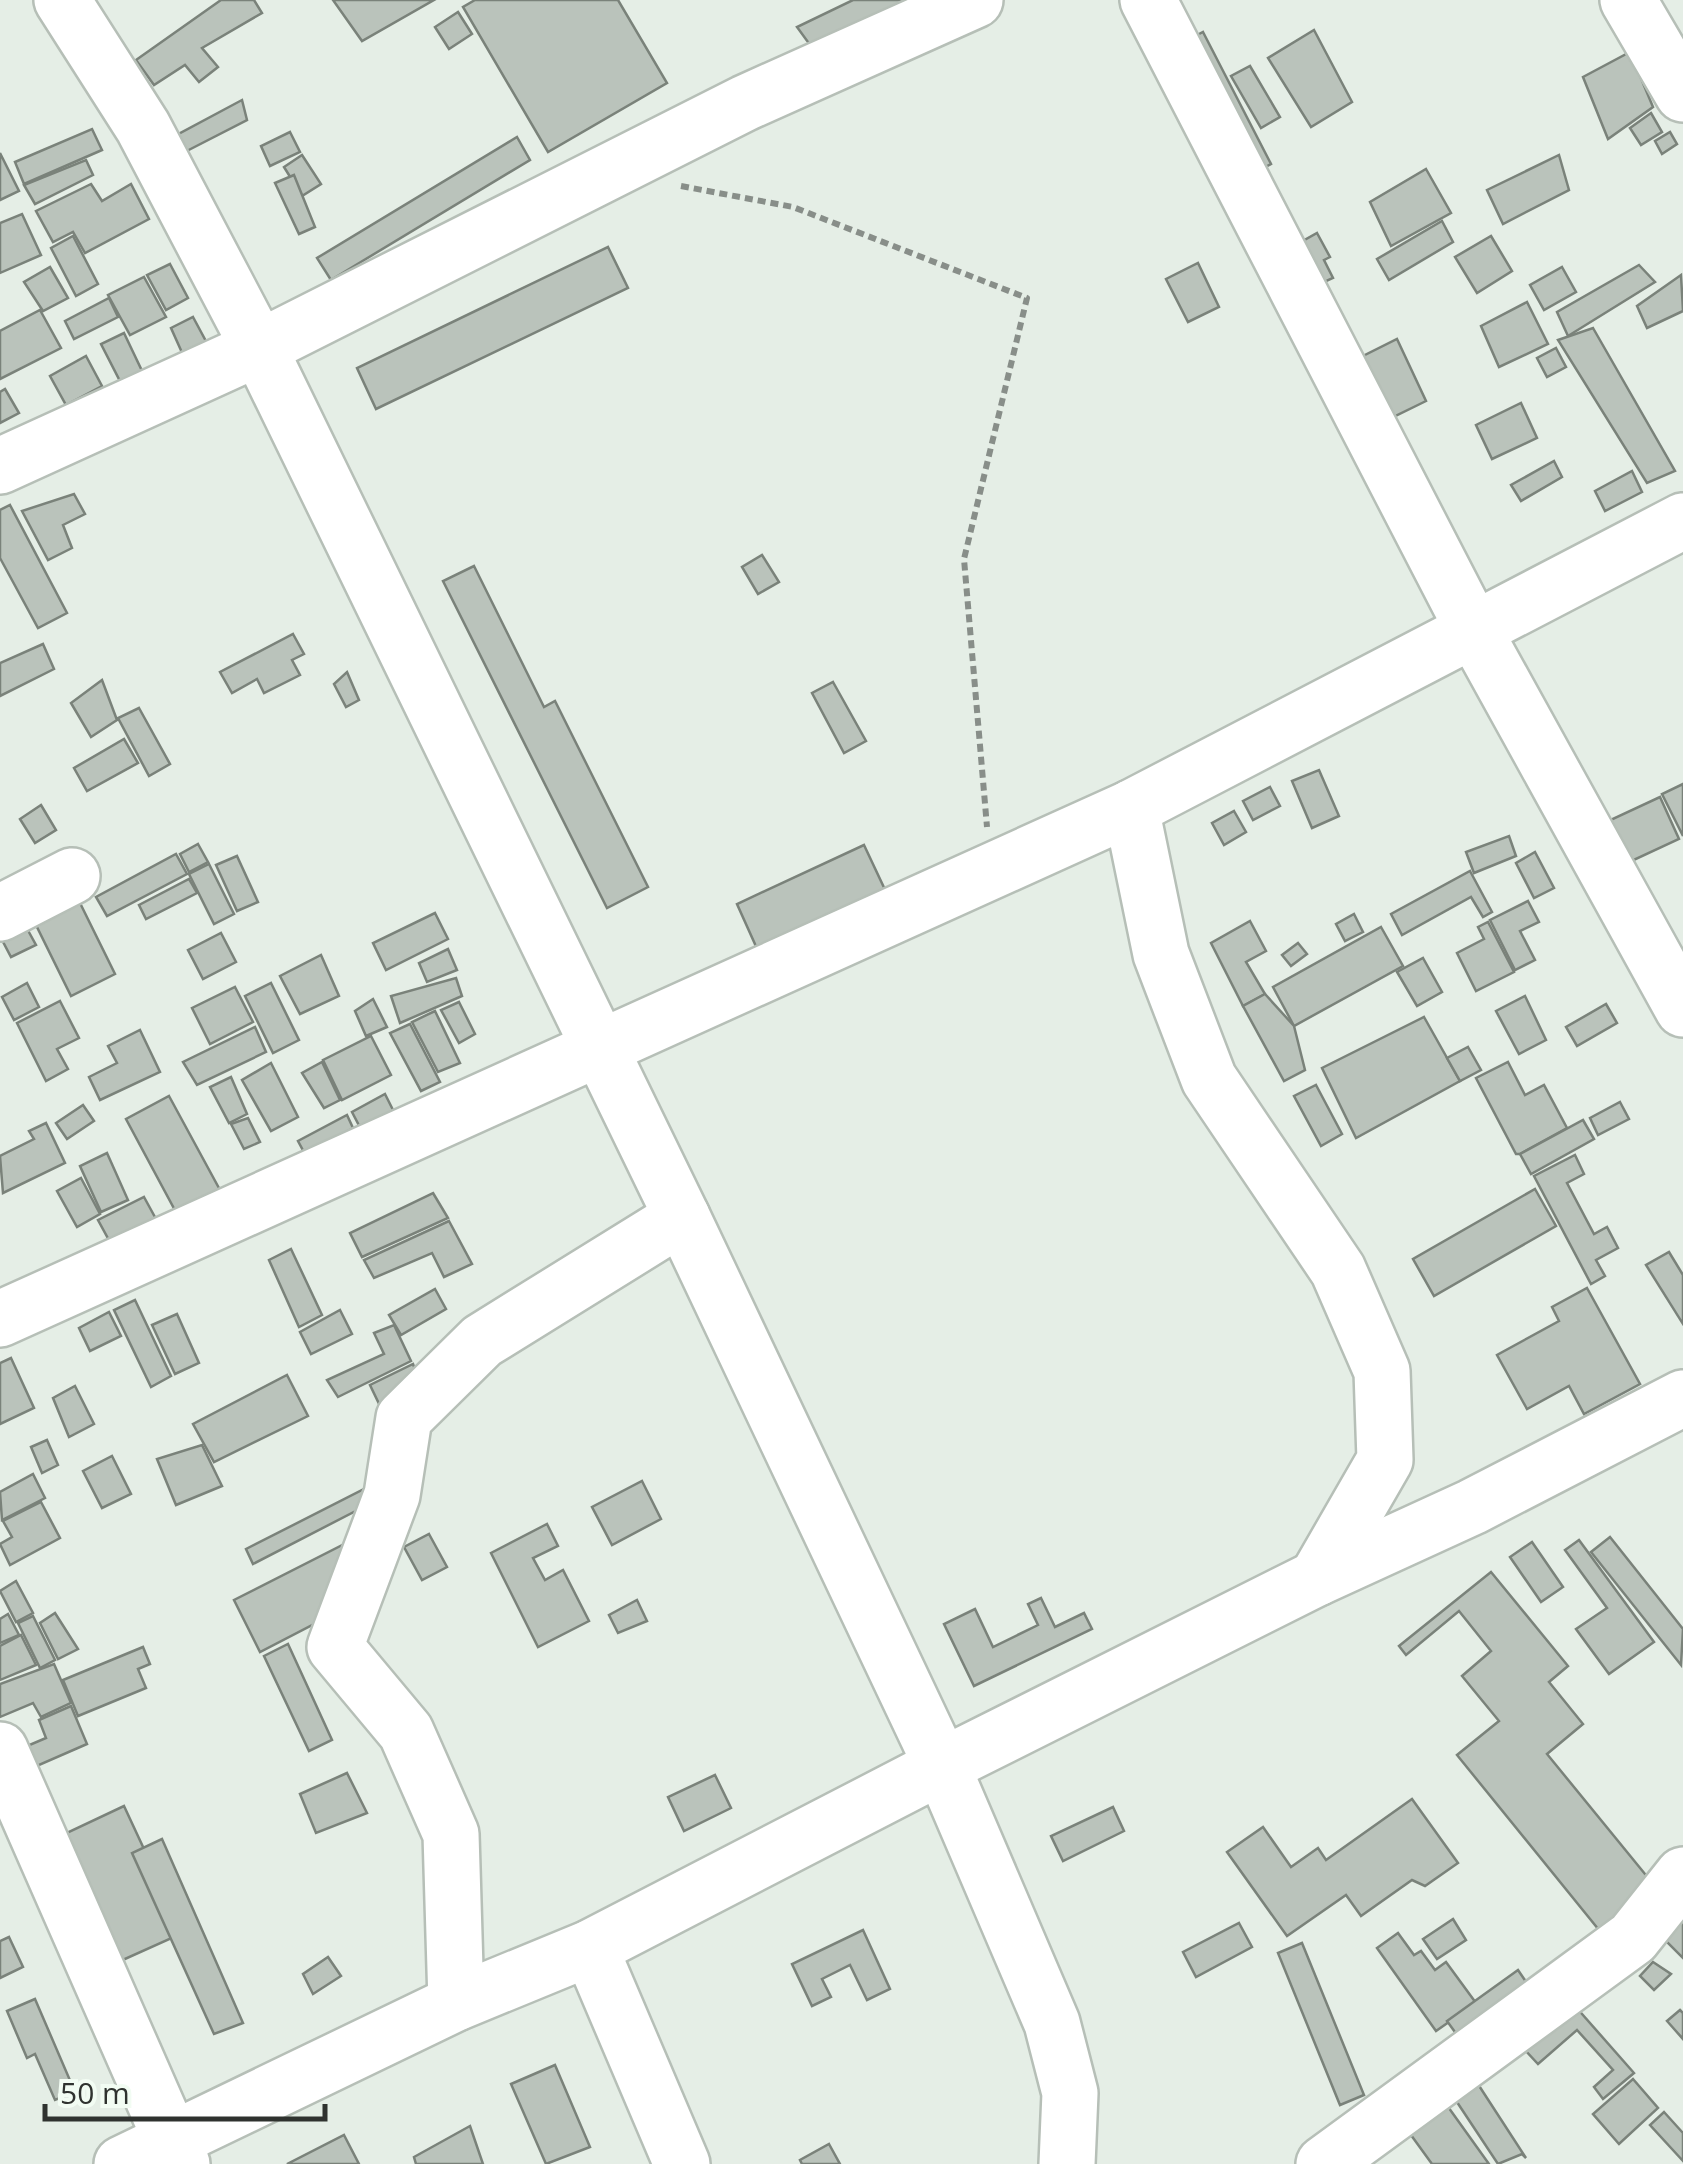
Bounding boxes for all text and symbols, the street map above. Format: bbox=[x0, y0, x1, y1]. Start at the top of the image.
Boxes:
scale bar bbox=[45, 2059, 325, 2121]
text: 50 m bbox=[60, 2072, 130, 2113]

